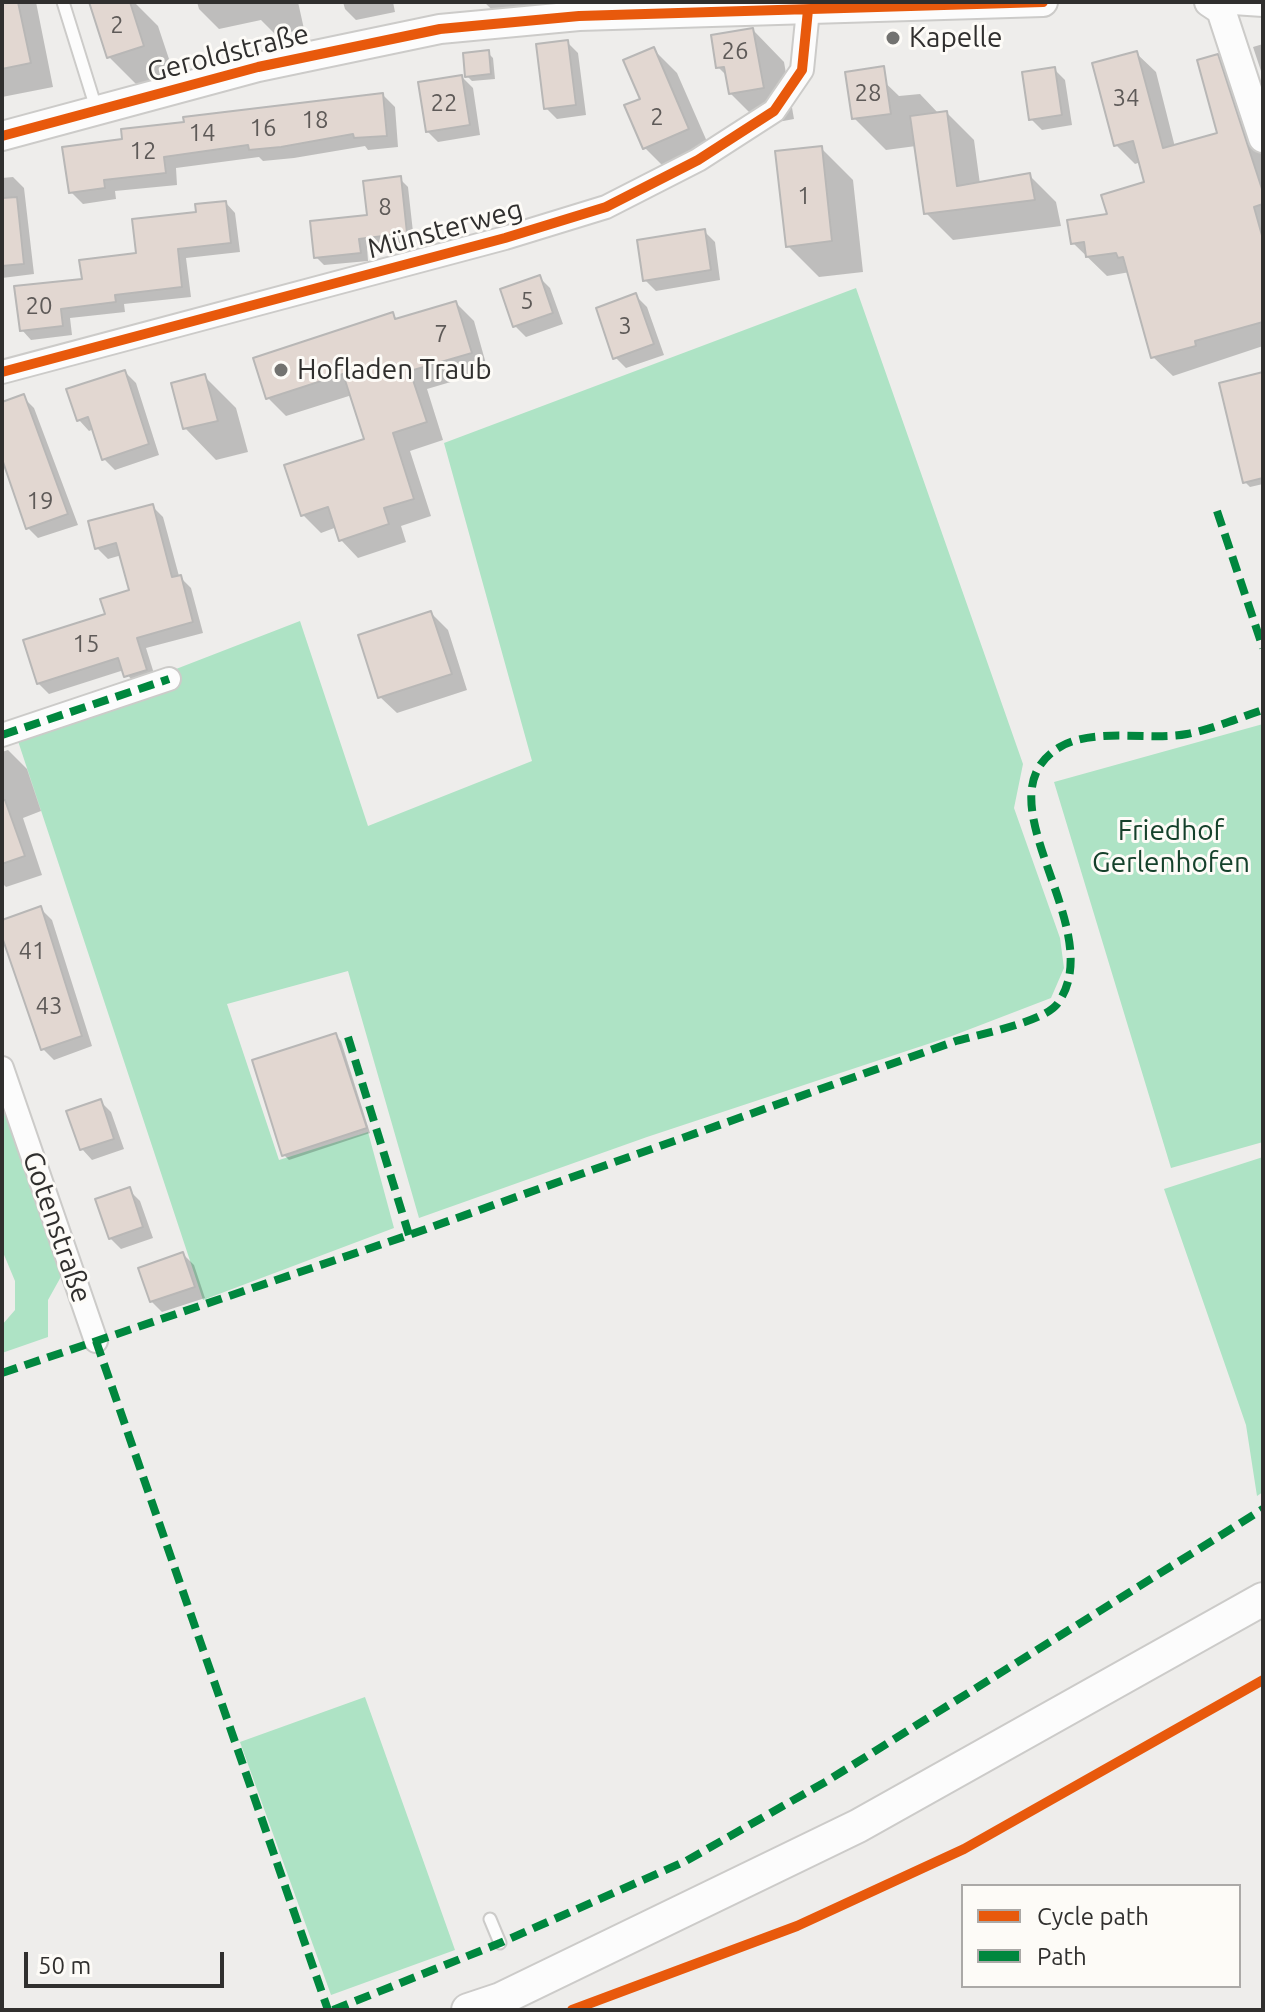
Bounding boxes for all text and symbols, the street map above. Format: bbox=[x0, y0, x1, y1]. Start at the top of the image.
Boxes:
house number: 2 bbox=[110, 11, 124, 39]
street label: Geroldstraße bbox=[144, 17, 312, 89]
place label: Kapelle bbox=[909, 21, 1002, 55]
marker: Kapelle bbox=[884, 29, 902, 47]
house number: 26 bbox=[721, 37, 749, 65]
house number: 28 bbox=[854, 79, 882, 107]
house number: 34 bbox=[1112, 84, 1140, 112]
house number: 22 bbox=[430, 89, 458, 117]
house number: 2 bbox=[650, 103, 664, 131]
house number: 18 bbox=[301, 106, 329, 134]
house number: 16 bbox=[249, 114, 277, 142]
house number: 14 bbox=[188, 119, 216, 147]
house number: 12 bbox=[129, 137, 157, 165]
house number: 1 bbox=[797, 182, 811, 210]
street label: Münsterweg bbox=[364, 192, 526, 266]
house number: 8 bbox=[378, 193, 392, 221]
house number: 5 bbox=[520, 287, 534, 315]
house number: 20 bbox=[25, 292, 53, 320]
house number: 3 bbox=[618, 312, 632, 340]
house number: 7 bbox=[434, 320, 448, 348]
place label: Hofladen Traub bbox=[297, 353, 492, 387]
marker: Hofladen Traub bbox=[272, 361, 290, 379]
house number: 19 bbox=[26, 487, 54, 515]
house number: 15 bbox=[72, 630, 100, 658]
park label: Friedhof Gerlenhofen bbox=[1092, 814, 1250, 880]
house number: 41 bbox=[18, 937, 46, 965]
house number: 43 bbox=[35, 992, 63, 1020]
street label: Gotenstraße bbox=[15, 1147, 99, 1307]
legend bbox=[961, 1884, 1241, 1988]
text: Cycle path bbox=[1037, 1903, 1149, 1930]
scale bar bbox=[28, 1936, 228, 1986]
text: Path bbox=[1037, 1943, 1087, 1970]
text: 50 m bbox=[38, 1952, 91, 1979]

